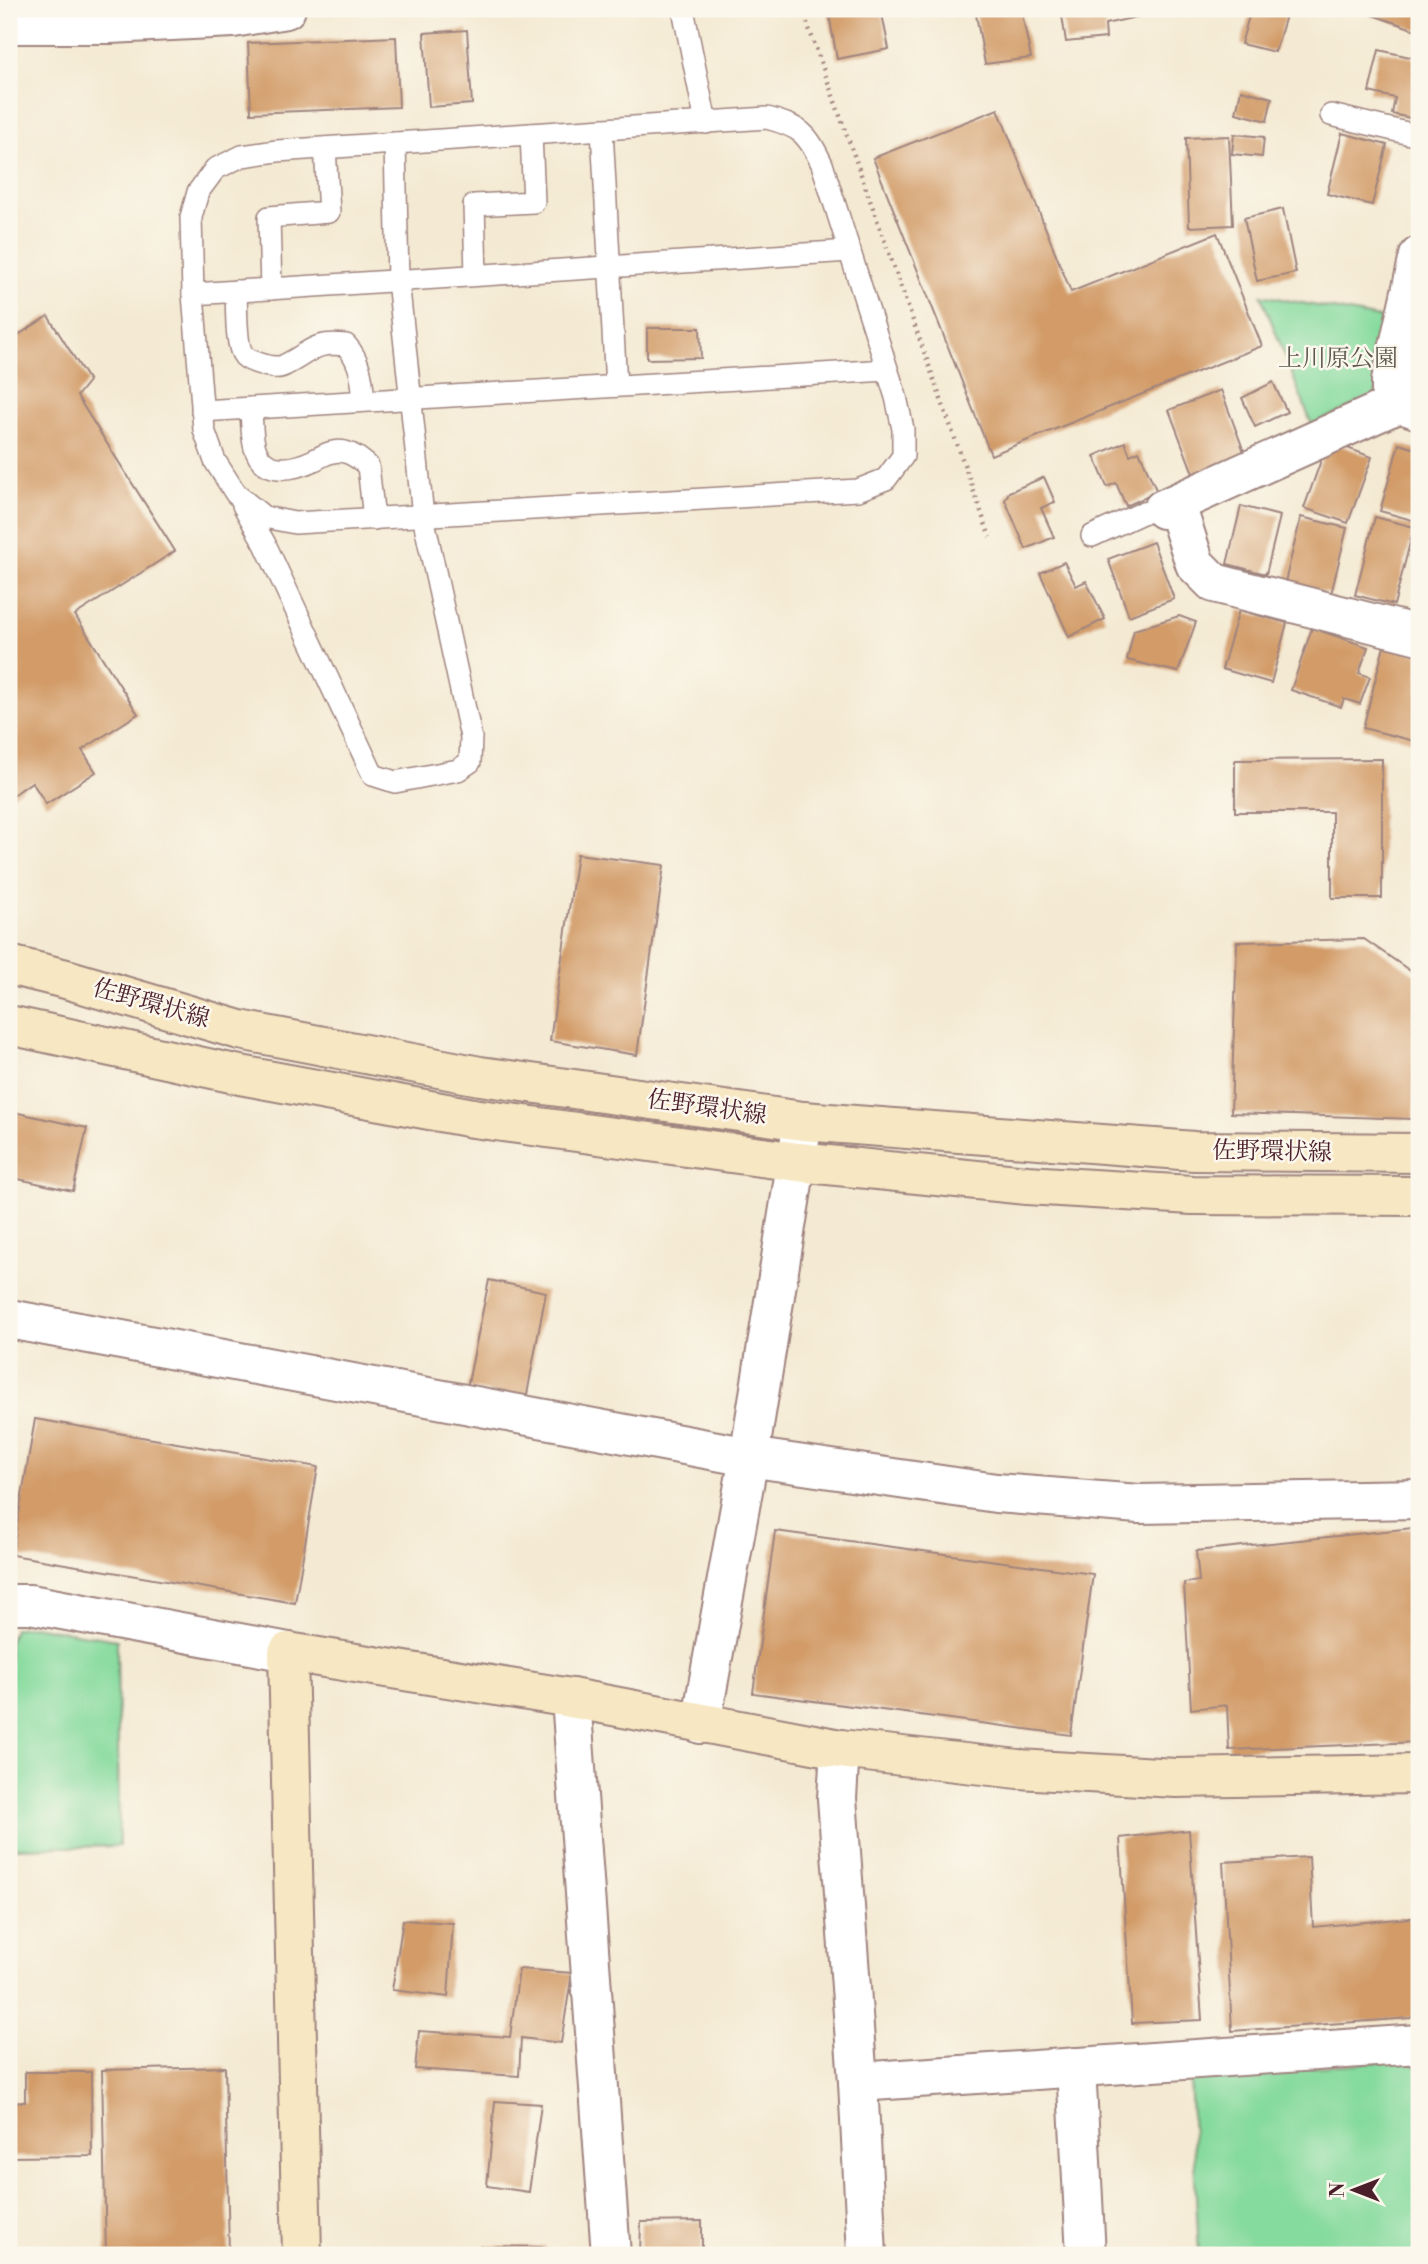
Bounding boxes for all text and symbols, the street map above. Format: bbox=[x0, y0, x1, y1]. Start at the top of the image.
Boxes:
park label: 上川原公園 bbox=[1278, 344, 1398, 374]
street label: 佐野環状線 bbox=[89, 973, 213, 1035]
street label: 佐野環状線 bbox=[645, 1085, 769, 1131]
street label: 佐野環状線 bbox=[1212, 1136, 1332, 1168]
north arrow bbox=[1320, 2156, 1390, 2226]
text: N bbox=[1326, 2182, 1350, 2198]

